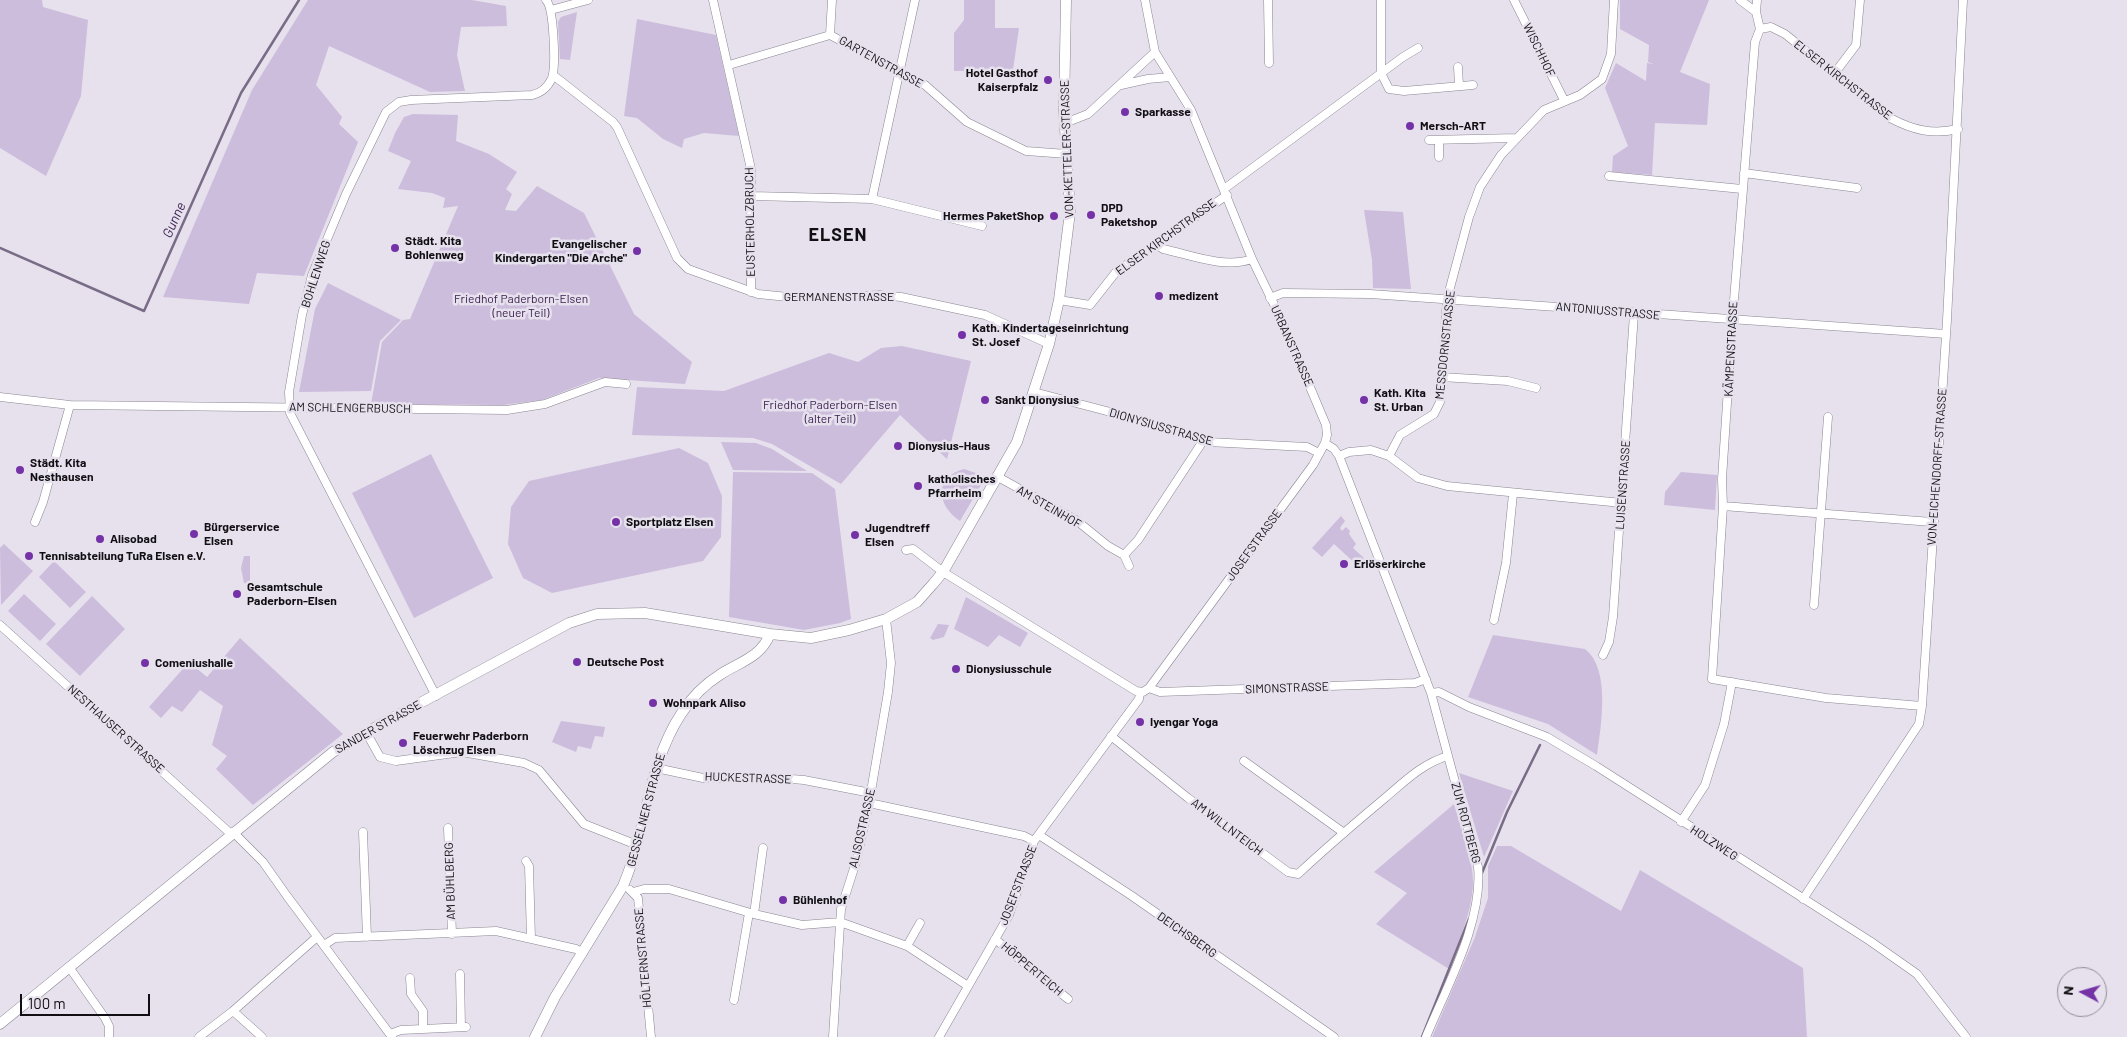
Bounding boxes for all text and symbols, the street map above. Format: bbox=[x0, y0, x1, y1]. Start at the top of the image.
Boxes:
street label: WISCHHOF bbox=[1520, 21, 1558, 79]
street label: GARTENSTRASSE bbox=[837, 33, 925, 91]
street label: ELSER KIRCHSTRASSE bbox=[1791, 37, 1895, 123]
place label: Hotel Gasthof Kaiserpfalz bbox=[966, 66, 1038, 94]
marker: Hotel Gasthof Kaiserpfalz bbox=[1042, 74, 1054, 86]
street label: VON-KETTELER-STRASSE bbox=[1057, 80, 1077, 218]
place label: Sparkasse bbox=[1135, 105, 1191, 119]
marker: Sparkasse bbox=[1119, 106, 1131, 118]
place label: Mersch-ART bbox=[1420, 119, 1486, 133]
marker: Mersch-ART bbox=[1404, 120, 1416, 132]
street label: EUSTERHOLZBRUCH bbox=[742, 167, 758, 277]
street label: ELSER KIRCHSTRASSE bbox=[1113, 196, 1219, 278]
water label: Gunne bbox=[159, 200, 189, 240]
place label: DPD Paketshop bbox=[1101, 201, 1157, 229]
place label: Hermes PaketShop bbox=[943, 209, 1044, 223]
marker: DPD Paketshop bbox=[1085, 209, 1097, 221]
marker: Hermes PaketShop bbox=[1048, 210, 1060, 222]
district label: ELSEN bbox=[808, 224, 868, 246]
place label: Städt. Kita Bohlenweg bbox=[405, 234, 464, 262]
place label: Evangelischer Kindergarten "Die Arche" bbox=[495, 237, 627, 265]
street label: BOHLENWEG bbox=[298, 238, 334, 310]
marker: Städt. Kita Bohlenweg bbox=[389, 242, 401, 254]
marker: Evangelischer Kindergarten "Die Arche" bbox=[631, 245, 643, 257]
place label: medizent bbox=[1169, 289, 1219, 303]
street label: GERMANENSTRASSE bbox=[784, 290, 894, 304]
marker: medizent bbox=[1153, 290, 1165, 302]
street label: MESSDORNSTRASSE bbox=[1432, 290, 1458, 400]
park label: Friedhof Paderborn-Elsen (neuer Teil) bbox=[454, 292, 588, 320]
street label: ANTONIUSSTRASSE bbox=[1555, 299, 1661, 323]
street label: KÄMPENSTRASSE bbox=[1721, 301, 1741, 397]
street label: URBANSTRASSE bbox=[1268, 303, 1316, 389]
place label: Kath. Kindertageseinrichtung St. Josef bbox=[972, 321, 1129, 349]
marker: Kath. Kindertageseinrichtung St. Josef bbox=[956, 329, 968, 341]
place label: Kath. Kita St. Urban bbox=[1374, 386, 1426, 414]
street label: VON-EICHENDORFF-STRASSE bbox=[1924, 388, 1950, 546]
place label: Sankt Dionysius bbox=[995, 393, 1079, 407]
marker: Sankt Dionysius bbox=[979, 394, 991, 406]
marker: Kath. Kita St. Urban bbox=[1358, 394, 1370, 406]
park label: Friedhof Paderborn-Elsen (alter Teil) bbox=[763, 398, 897, 426]
street label: AM SCHLENGERBUSCH bbox=[289, 400, 411, 416]
street label: DIONYSIUSSTRASSE bbox=[1108, 405, 1214, 449]
place label: Dionysius-Haus bbox=[908, 439, 990, 453]
marker: Dionysius-Haus bbox=[892, 440, 904, 452]
street label: LUISENSTRASSE bbox=[1613, 440, 1633, 530]
place label: Städt. Kita Nesthausen bbox=[30, 456, 94, 484]
marker: Städt. Kita Nesthausen bbox=[14, 464, 26, 476]
place label: katholisches Pfarrheim bbox=[928, 472, 996, 500]
marker: katholisches Pfarrheim bbox=[912, 480, 924, 492]
street label: AM STEINHOF bbox=[1014, 483, 1084, 531]
street label: JOSEFSTRASSE bbox=[1223, 506, 1285, 584]
place label: Sportplatz Elsen bbox=[626, 515, 713, 529]
marker: Sportplatz Elsen bbox=[610, 516, 622, 528]
place label: Bürgerservice Elsen bbox=[204, 520, 280, 548]
place label: Jugendtreff Elsen bbox=[865, 521, 930, 549]
marker: Bürgerservice Elsen bbox=[188, 528, 200, 540]
marker: Jugendtreff Elsen bbox=[849, 529, 861, 541]
place label: Alisobad bbox=[110, 532, 157, 546]
marker: Alisobad bbox=[94, 533, 106, 545]
place label: Tennisabteilung TuRa Elsen e.V. bbox=[39, 549, 206, 563]
marker: Tennisabteilung TuRa Elsen e.V. bbox=[23, 550, 35, 562]
place label: Erlöserkirche bbox=[1354, 557, 1426, 571]
marker: Erlöserkirche bbox=[1338, 558, 1350, 570]
place label: Gesamtschule Paderborn-Elsen bbox=[247, 580, 337, 608]
marker: Gesamtschule Paderborn-Elsen bbox=[231, 588, 243, 600]
place label: Deutsche Post bbox=[587, 655, 664, 669]
place label: Comeniushalle bbox=[155, 656, 233, 670]
marker: Deutsche Post bbox=[571, 656, 583, 668]
marker: Comeniushalle bbox=[139, 657, 151, 669]
place label: Dionysiusschule bbox=[966, 662, 1052, 676]
marker: Dionysiusschule bbox=[950, 663, 962, 675]
street label: SIMONSTRASSE bbox=[1245, 679, 1329, 697]
street label: NESTHAUSER STRASSE bbox=[65, 682, 167, 776]
place label: Wohnpark Aliso bbox=[663, 696, 746, 710]
street label: SANDER STRASSE bbox=[332, 697, 424, 757]
marker: Wohnpark Aliso bbox=[647, 697, 659, 709]
place label: Iyengar Yoga bbox=[1150, 715, 1218, 729]
marker: Iyengar Yoga bbox=[1134, 716, 1146, 728]
place label: Feuerwehr Paderborn Löschzug Elsen bbox=[413, 729, 528, 757]
marker: Feuerwehr Paderborn Löschzug Elsen bbox=[397, 737, 409, 749]
street label: GESSELNER STRASSE bbox=[624, 752, 668, 868]
street label: HUCKESTRASSE bbox=[704, 769, 792, 787]
street label: ZUM ROTTBERG bbox=[1448, 781, 1484, 865]
street label: ALISOSTRASSE bbox=[846, 787, 878, 869]
street label: AM WILLNTEICH bbox=[1188, 795, 1266, 859]
street label: HOLZWEG bbox=[1688, 822, 1740, 864]
street label: AM BÜHLBERG bbox=[441, 842, 459, 920]
street label: JOSEFSTRASSE bbox=[996, 843, 1040, 927]
place label: Bühlenhof bbox=[793, 893, 847, 907]
marker: Bühlenhof bbox=[777, 894, 789, 906]
street label: HÖLTERNSTRASSE bbox=[631, 908, 655, 1008]
street label: DEICHSBERG bbox=[1154, 909, 1220, 961]
street label: HÖPPERTEICH bbox=[998, 939, 1066, 999]
north arrow bbox=[2057, 967, 2107, 1017]
scale bar bbox=[22, 984, 152, 1016]
text: N bbox=[2059, 985, 2077, 996]
text: 100 m bbox=[28, 994, 66, 1012]

